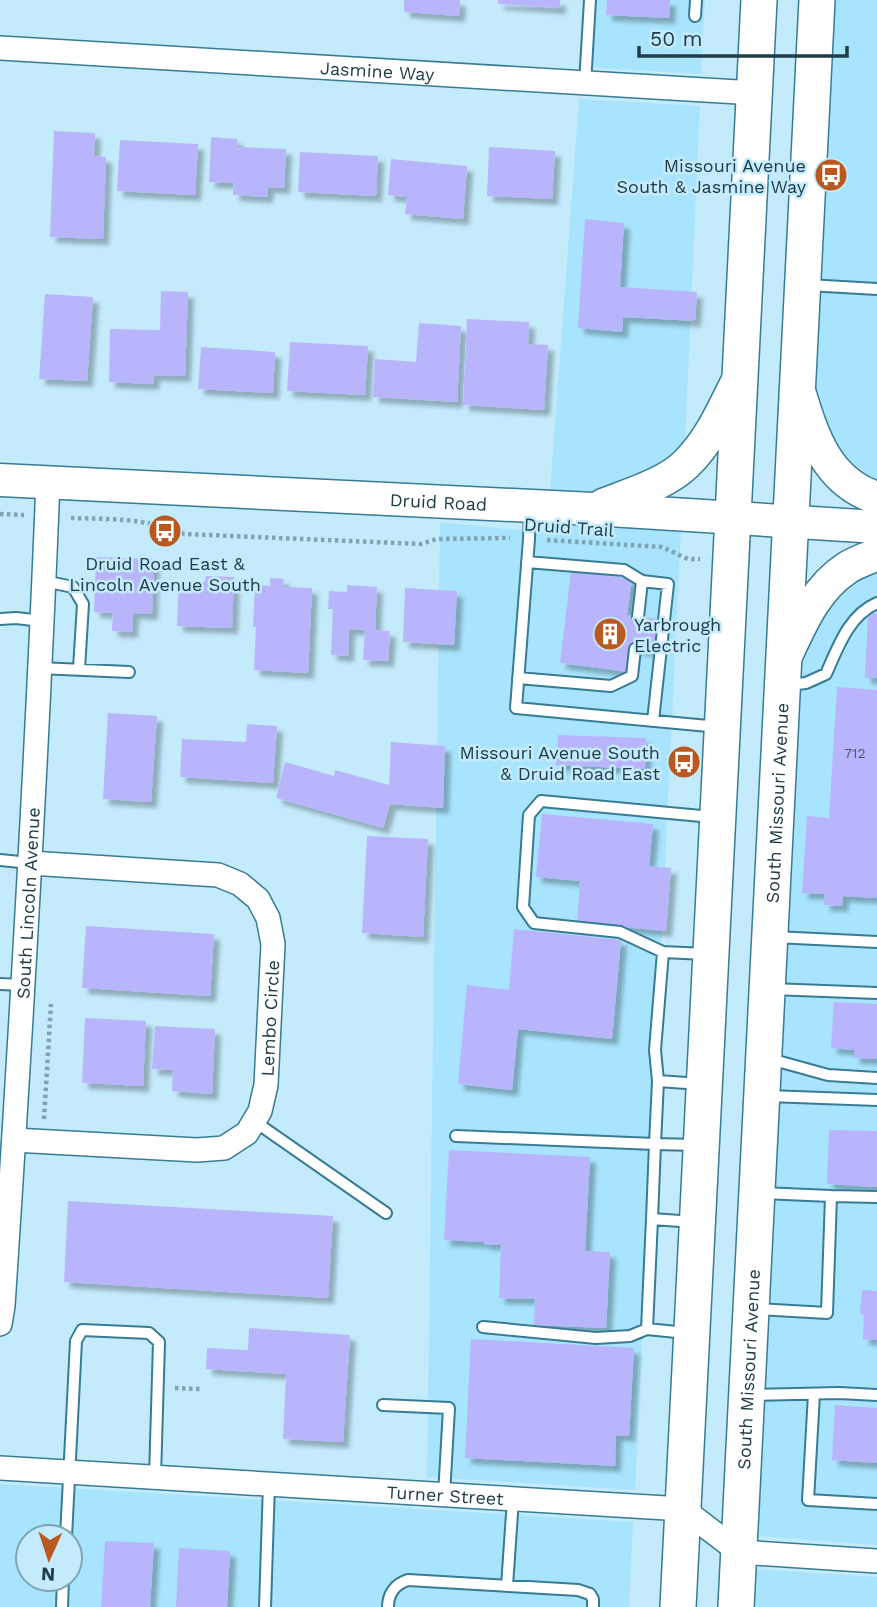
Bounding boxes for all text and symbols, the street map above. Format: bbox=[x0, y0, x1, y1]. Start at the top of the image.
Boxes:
scale bar bbox=[639, 14, 847, 58]
text: 50 m bbox=[650, 26, 702, 51]
street label: Jasmine Way bbox=[320, 57, 436, 84]
place label: Missouri Avenue South & Jasmine Way bbox=[617, 155, 807, 197]
bus stop icon: Missouri Avenue South & Jasmine Way bbox=[812, 156, 850, 194]
street label: Druid Road bbox=[389, 489, 488, 514]
bus stop icon: Druid Road East & Lincoln Avenue South bbox=[146, 512, 184, 550]
street label: Druid Trail bbox=[523, 513, 615, 541]
place label: Druid Road East & Lincoln Avenue South bbox=[69, 553, 261, 595]
place label: Yarbrough Electric bbox=[634, 614, 721, 656]
building icon: Yarbrough Electric bbox=[591, 615, 629, 653]
street label: South Missouri Avenue bbox=[761, 702, 792, 904]
place label: Missouri Avenue South & Druid Road East bbox=[459, 742, 660, 784]
bus stop icon: Missouri Avenue South & Druid Road East bbox=[665, 743, 703, 781]
house number: 712 bbox=[844, 745, 866, 761]
street label: South Lincoln Avenue bbox=[12, 807, 43, 999]
street label: Lembo Circle bbox=[256, 959, 283, 1077]
street label: South Missouri Avenue bbox=[732, 1269, 764, 1470]
street label: Turner Street bbox=[386, 1481, 505, 1509]
north arrow bbox=[14, 1523, 84, 1593]
text: N bbox=[40, 1563, 56, 1586]

